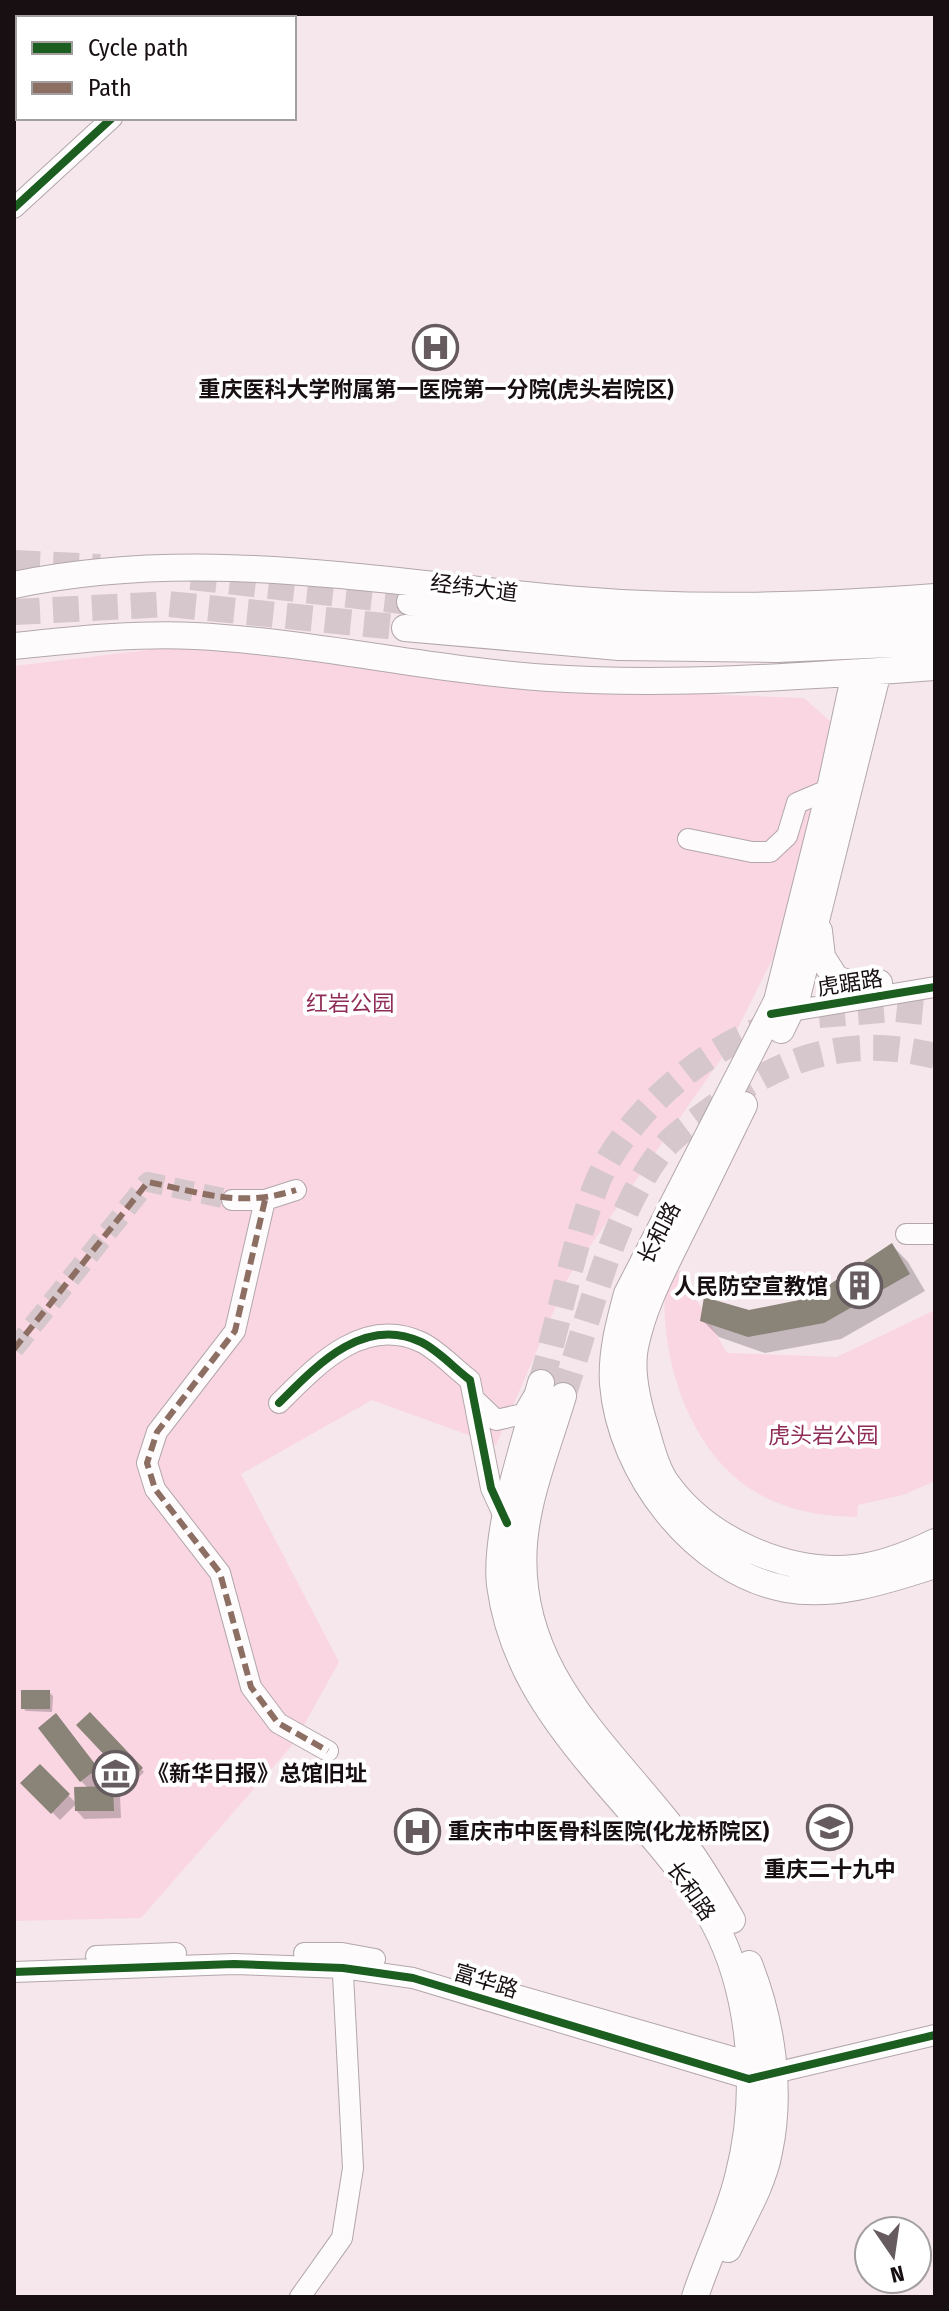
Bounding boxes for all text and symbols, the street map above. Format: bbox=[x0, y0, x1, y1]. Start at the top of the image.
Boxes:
legend bbox=[16, 16, 296, 120]
text: Cycle path bbox=[88, 34, 188, 62]
text: Path bbox=[88, 74, 132, 102]
hospital icon: 重庆医科大学附属第一医院第一分院(虎头岩院区) bbox=[412, 324, 460, 372]
place label: 重庆医科大学附属第一医院第一分院(虎头岩院区) bbox=[198, 376, 674, 403]
street label: 经纬大道 bbox=[429, 569, 519, 607]
street label: 虎踞路 bbox=[815, 965, 885, 1001]
park label: 红岩公园 bbox=[306, 990, 394, 1017]
street label: 长和路 bbox=[632, 1197, 686, 1269]
building icon: 人民防空宣教馆 bbox=[835, 1262, 883, 1310]
place label: 人民防空宣教馆 bbox=[674, 1273, 828, 1300]
park label: 虎头岩公园 bbox=[768, 1422, 878, 1449]
museum icon: 《新华日报》总馆旧址 bbox=[92, 1749, 140, 1797]
place label: 《新华日报》总馆旧址 bbox=[147, 1760, 367, 1787]
school or university icon: 重庆二十九中 bbox=[806, 1804, 854, 1852]
hospital icon: 重庆市中医骨科医院(化龙桥院区) bbox=[393, 1807, 441, 1855]
place label: 重庆市中医骨科医院(化龙桥院区) bbox=[448, 1818, 770, 1845]
street label: 长和路 bbox=[661, 1856, 721, 1926]
place label: 重庆二十九中 bbox=[764, 1856, 896, 1883]
street label: 富华路 bbox=[450, 1958, 522, 2004]
north arrow bbox=[853, 2215, 933, 2295]
text: N bbox=[888, 2259, 907, 2289]

